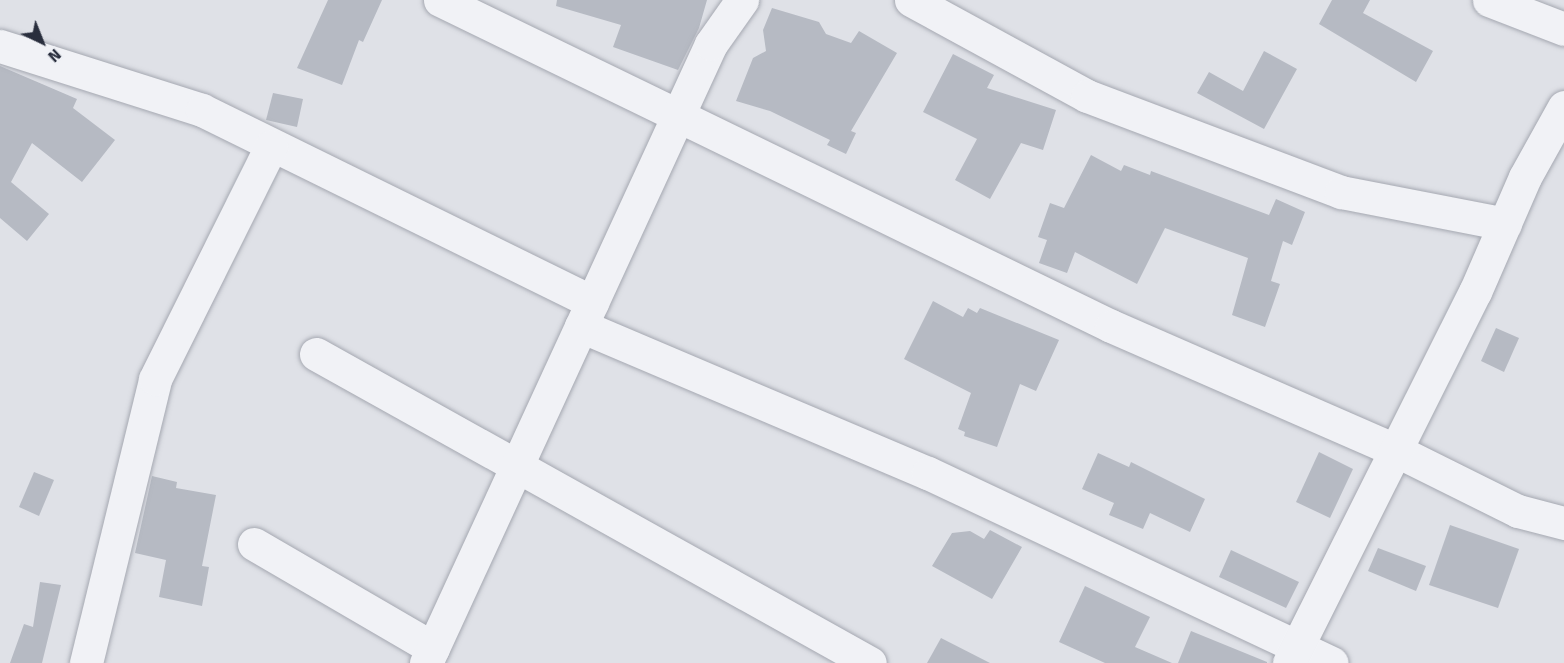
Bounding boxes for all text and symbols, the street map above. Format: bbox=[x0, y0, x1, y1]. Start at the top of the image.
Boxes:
north arrow bbox=[12, 12, 72, 72]
text: N bbox=[44, 45, 65, 66]

